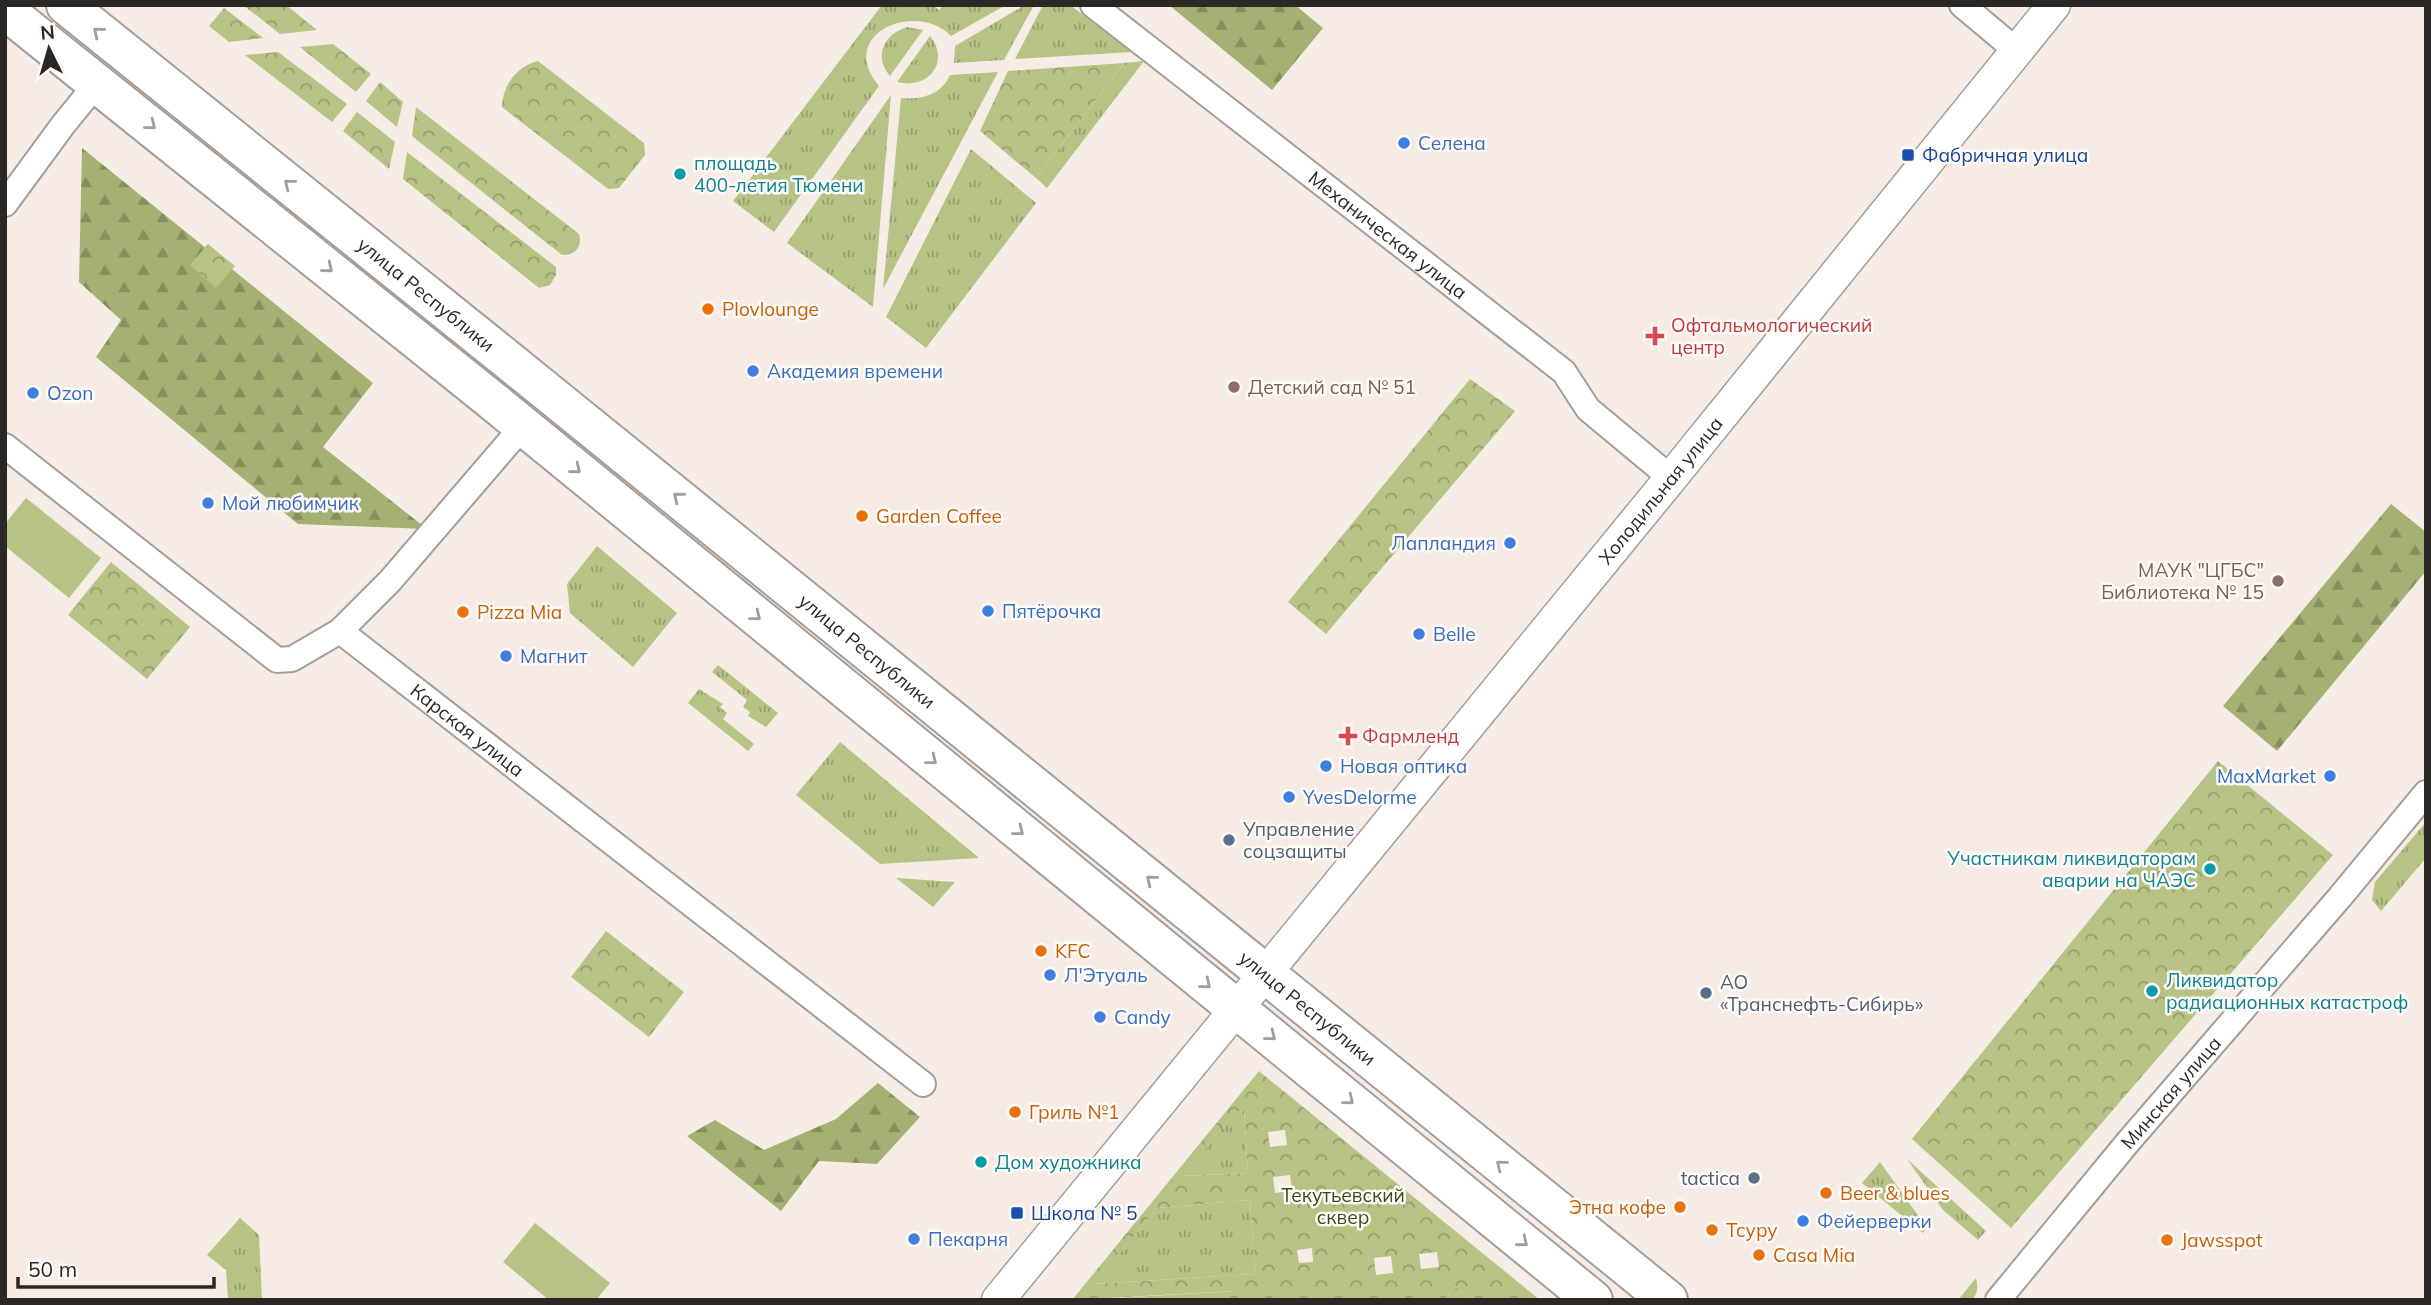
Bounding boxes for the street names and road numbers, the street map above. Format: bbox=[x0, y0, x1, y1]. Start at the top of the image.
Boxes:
street label: Механическая улица bbox=[1304, 166, 1472, 304]
street label: улица Республики bbox=[353, 232, 500, 357]
street label: Холодильная улица bbox=[1593, 412, 1728, 569]
street label: улица Республики bbox=[794, 588, 940, 714]
street label: Карская улица bbox=[406, 678, 529, 782]
street label: улица Республики bbox=[1234, 945, 1381, 1070]
street label: Минская улица bbox=[2116, 1031, 2226, 1154]

